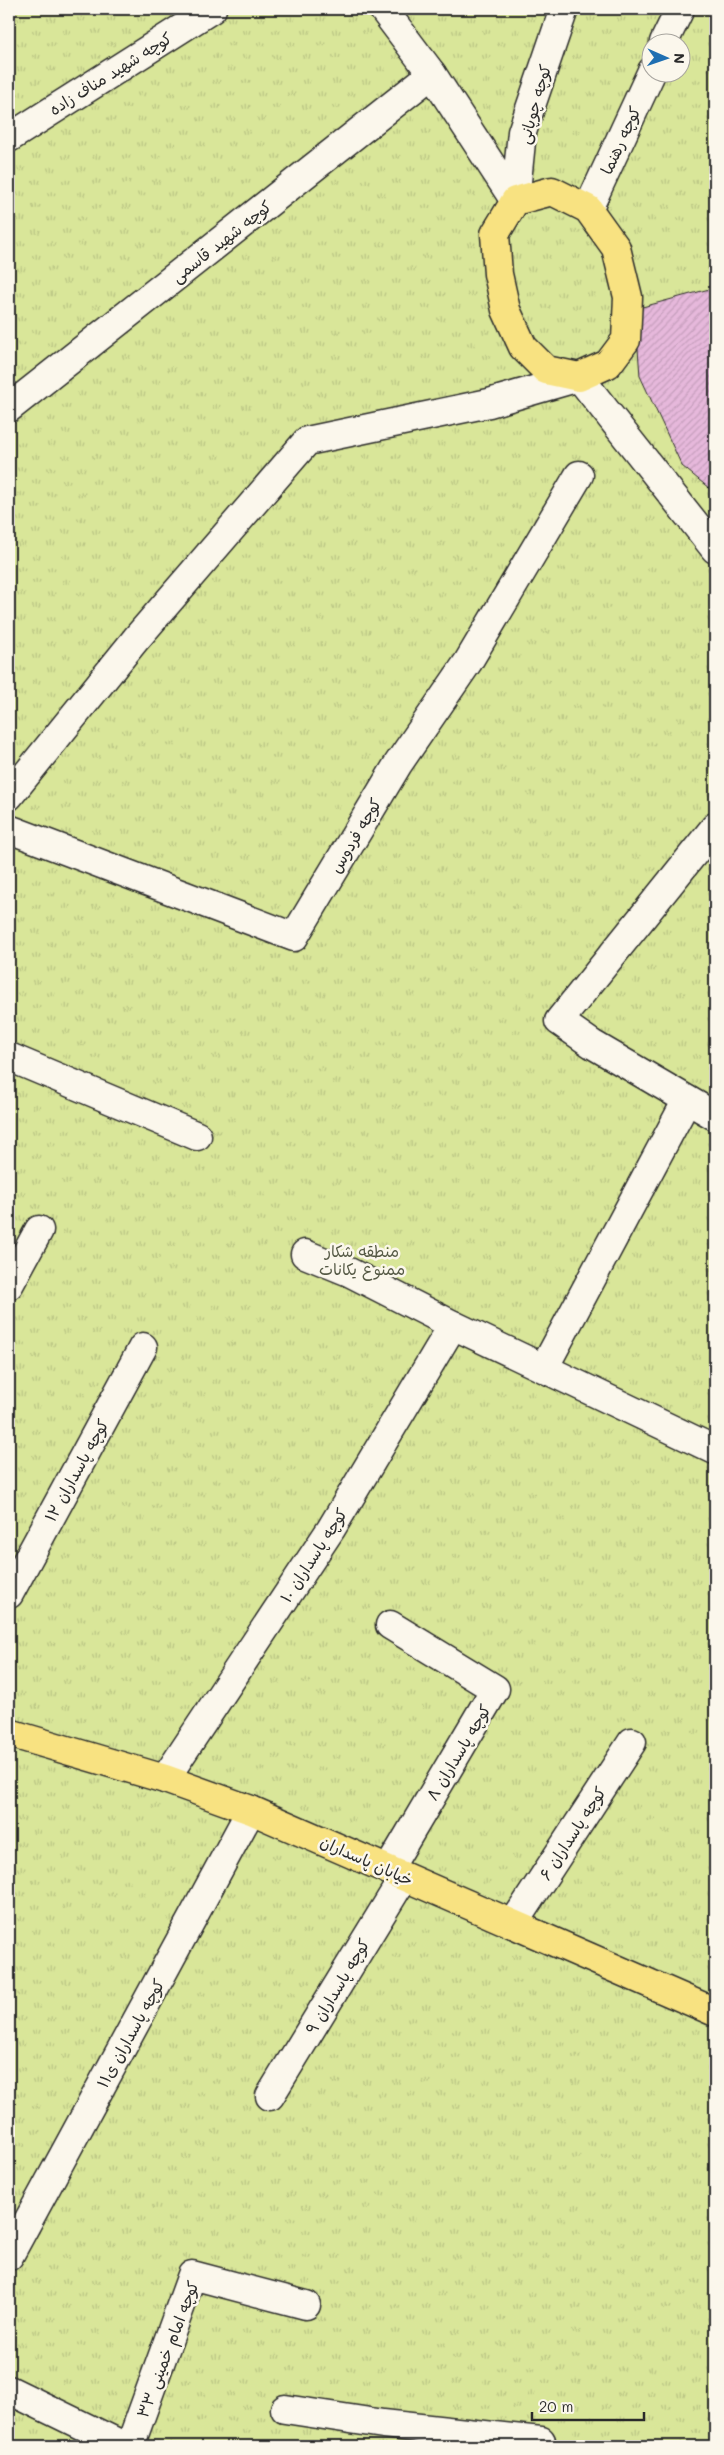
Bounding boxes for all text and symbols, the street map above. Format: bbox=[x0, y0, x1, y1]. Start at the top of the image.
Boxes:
street label: کوچه شهید مناف زاده bbox=[45, 27, 176, 120]
north arrow bbox=[642, 32, 692, 82]
text: N bbox=[670, 53, 689, 64]
street label: کوچه چوپانی bbox=[513, 62, 556, 146]
street label: کوچه رهنما bbox=[595, 103, 646, 178]
street label: کوچه شهید قاسمی bbox=[167, 195, 276, 288]
street label: کوچه فردوس bbox=[324, 794, 386, 877]
park label: منطقه شکار ممنوع یکانات bbox=[319, 1240, 405, 1281]
street label: کوچه پاسداران ۱۲ bbox=[39, 1415, 114, 1525]
street label: کوچه پاسداران ۱۰ bbox=[275, 1504, 352, 1607]
street label: کوچه پاسداران ۸ bbox=[421, 1700, 496, 1805]
street label: کوچه پاسداران ۶ bbox=[534, 1782, 611, 1884]
street label: خیابان پاسداران bbox=[317, 1830, 417, 1891]
street label: کوچه پاسداران ۹ bbox=[300, 1934, 375, 2038]
street label: کوچه پاسداران ی۱۱ bbox=[91, 1975, 170, 2092]
street label: کوچه امام خمینی ۳۳ bbox=[131, 2277, 206, 2422]
scale bar bbox=[532, 2390, 644, 2422]
text: 20 m bbox=[539, 2396, 573, 2416]

